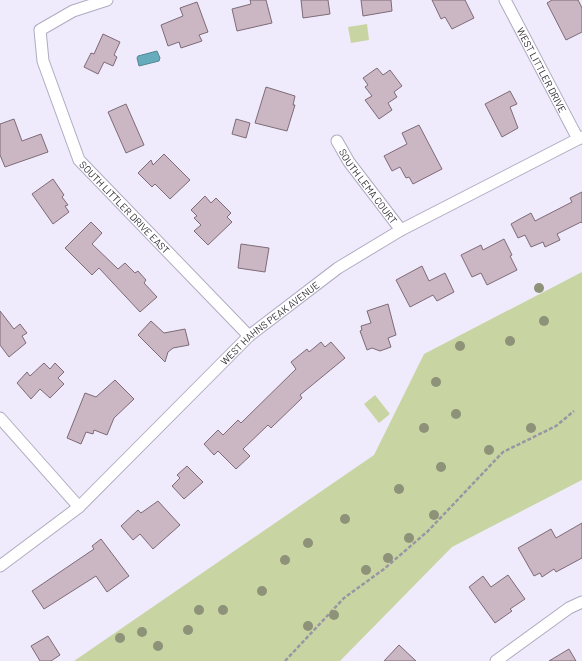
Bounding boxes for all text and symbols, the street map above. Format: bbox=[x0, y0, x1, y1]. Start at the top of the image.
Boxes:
street label: WEST LITTLER DRIVE bbox=[514, 25, 569, 114]
street label: SOUTH LEMA COURT bbox=[337, 147, 400, 226]
street label: SOUTH LITTLER DRIVE EAST bbox=[77, 158, 172, 256]
street label: WEST HAHNS PEAK AVENUE bbox=[218, 279, 322, 367]

